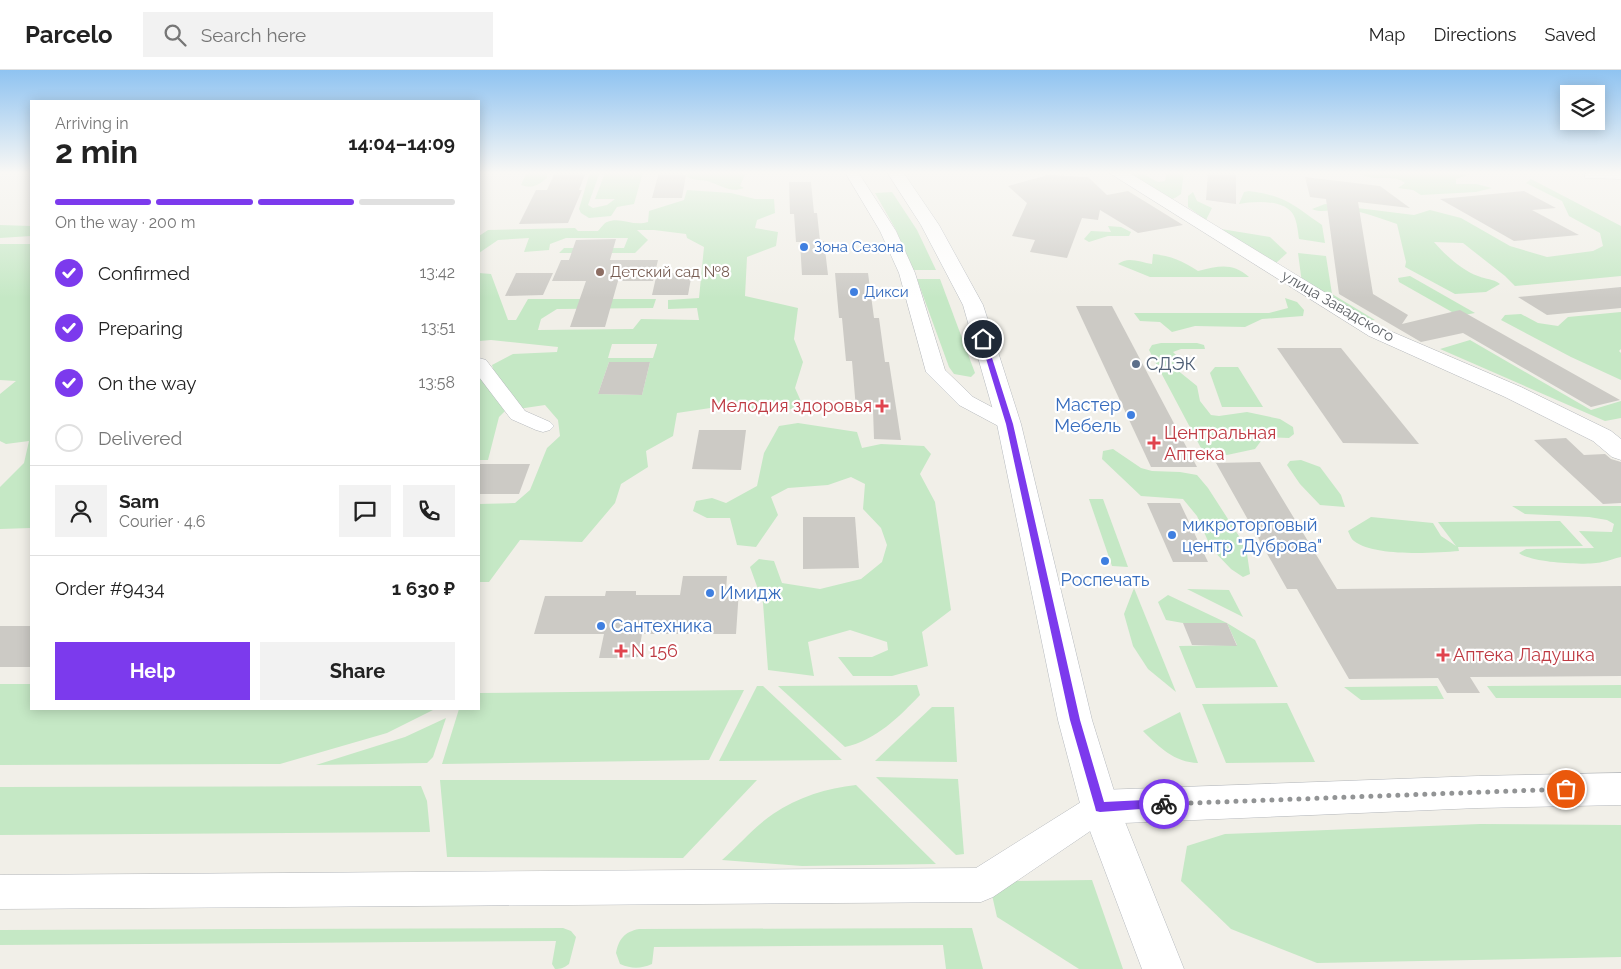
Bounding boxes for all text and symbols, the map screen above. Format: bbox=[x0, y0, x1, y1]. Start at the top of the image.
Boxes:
search box bbox=[143, 12, 493, 57]
text: Parcelo bbox=[25, 20, 113, 49]
icon: search bbox=[161, 21, 189, 49]
text: Search here bbox=[201, 24, 306, 46]
text: Map bbox=[1369, 24, 1405, 45]
text: Directions bbox=[1433, 24, 1517, 45]
text: Saved bbox=[1545, 24, 1596, 45]
map controls bbox=[1560, 85, 1605, 130]
button: layers bbox=[1560, 85, 1605, 130]
text: Arriving in bbox=[55, 114, 129, 133]
text: 14:04–14:09 bbox=[348, 132, 455, 154]
text: 2 min bbox=[55, 133, 138, 170]
text: On the way · 200 m bbox=[55, 213, 195, 232]
place label: Зона Сезона bbox=[814, 238, 904, 256]
marker: Зона Сезона bbox=[798, 241, 810, 253]
icon: check bbox=[55, 259, 83, 287]
text: Confirmed bbox=[98, 262, 190, 284]
text: 13:42 bbox=[420, 263, 455, 282]
place label: Детский сад №8 bbox=[610, 263, 730, 281]
marker: Детский сад №8 bbox=[594, 266, 606, 278]
street label: улица Завадского bbox=[1278, 266, 1398, 346]
place label: Дикси bbox=[864, 283, 909, 301]
marker: Дикси bbox=[848, 286, 860, 298]
icon: check bbox=[55, 314, 83, 342]
text: Preparing bbox=[98, 317, 183, 339]
text: 13:51 bbox=[421, 318, 455, 337]
pin bbox=[962, 318, 1004, 360]
icon: home bbox=[969, 325, 997, 353]
place label: СДЭК bbox=[1146, 353, 1196, 374]
marker: СДЭК bbox=[1130, 358, 1142, 370]
icon: check bbox=[55, 369, 83, 397]
text: On the way bbox=[98, 372, 197, 394]
text: 13:58 bbox=[418, 373, 455, 392]
place label: Мастер Мебель bbox=[1054, 394, 1121, 436]
place label: Мелодия здоровья bbox=[711, 395, 872, 416]
marker: Мелодия здоровья bbox=[876, 400, 888, 412]
marker: Мастер Мебель bbox=[1125, 409, 1137, 421]
place label: Центральная Аптека bbox=[1164, 422, 1276, 464]
text: Delivered bbox=[98, 427, 182, 449]
marker: Центральная Аптека bbox=[1148, 437, 1160, 449]
button: person bbox=[55, 485, 107, 537]
button: chat bbox=[339, 485, 391, 537]
button: phone bbox=[403, 485, 455, 537]
text: Sam bbox=[119, 490, 159, 512]
text: Courier · 4.6 bbox=[119, 512, 205, 531]
place label: микроторговый центр "Дуброва" bbox=[1182, 514, 1322, 556]
marker: микроторговый центр "Дуброва" bbox=[1166, 529, 1178, 541]
marker: Роспечать bbox=[1099, 555, 1111, 567]
place label: Роспечать bbox=[1061, 569, 1150, 590]
text: Order #9434 bbox=[55, 577, 165, 599]
text: 1 630 ₽ bbox=[392, 577, 455, 599]
place label: Имидж bbox=[720, 582, 782, 603]
marker: Имидж bbox=[704, 587, 716, 599]
place label: Сантехника bbox=[611, 615, 712, 636]
marker: Сантехника bbox=[595, 620, 607, 632]
place label: N 156 bbox=[631, 640, 678, 661]
button: Help bbox=[55, 642, 250, 700]
button: Share bbox=[260, 642, 455, 700]
place label: Аптека Ладушка bbox=[1453, 644, 1595, 665]
marker: N 156 bbox=[615, 645, 627, 657]
marker: Аптека Ладушка bbox=[1437, 649, 1449, 661]
pin bbox=[1545, 768, 1587, 810]
icon: bag bbox=[1552, 775, 1580, 803]
courier bbox=[1139, 779, 1189, 829]
icon: bike bbox=[1150, 790, 1178, 818]

